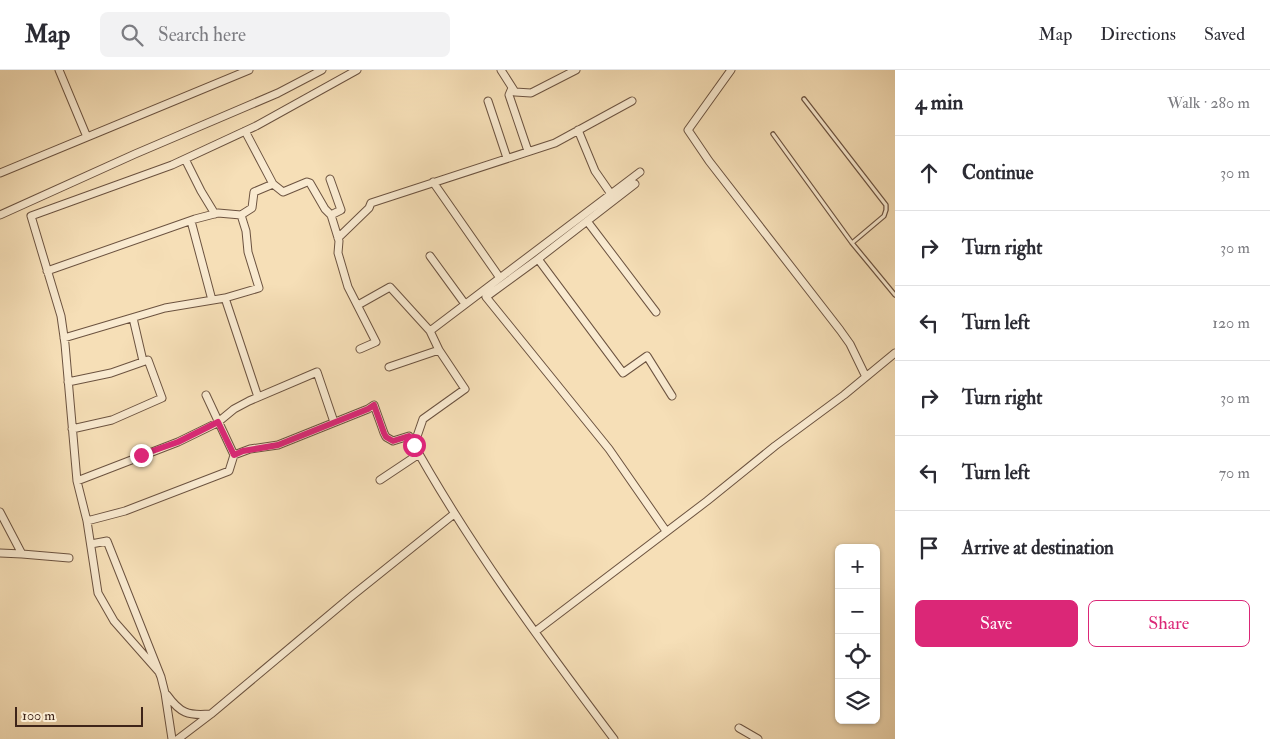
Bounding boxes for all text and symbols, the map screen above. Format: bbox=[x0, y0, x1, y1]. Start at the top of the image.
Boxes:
search box bbox=[100, 12, 450, 57]
text: Map bbox=[25, 19, 70, 50]
icon: search bbox=[118, 21, 146, 49]
text: Search here bbox=[158, 23, 246, 47]
text: Map bbox=[1039, 23, 1072, 46]
text: Directions bbox=[1100, 23, 1176, 46]
text: Saved bbox=[1204, 23, 1245, 46]
text: 4 min bbox=[915, 89, 963, 116]
text: Walk · 280 m bbox=[1167, 93, 1250, 113]
icon: ahead bbox=[915, 159, 943, 187]
text: Continue bbox=[962, 161, 1033, 185]
text: 30 m bbox=[1220, 163, 1250, 183]
icon: right bbox=[915, 234, 943, 262]
text: Turn right bbox=[962, 236, 1042, 260]
text: 30 m bbox=[1220, 238, 1250, 258]
icon: left bbox=[915, 309, 943, 337]
text: Turn left bbox=[962, 311, 1030, 335]
text: 120 m bbox=[1212, 313, 1250, 333]
icon: right bbox=[915, 384, 943, 412]
text: Turn right bbox=[962, 386, 1042, 410]
text: 30 m bbox=[1220, 388, 1250, 408]
route start bbox=[403, 434, 426, 457]
route end bbox=[130, 444, 153, 467]
icon: left bbox=[915, 459, 943, 487]
text: Turn left bbox=[962, 461, 1030, 485]
text: 70 m bbox=[1219, 463, 1250, 483]
icon: arrive bbox=[915, 534, 943, 562]
text: Arrive at destination bbox=[962, 536, 1114, 560]
map controls bbox=[835, 544, 880, 724]
button: + bbox=[835, 544, 880, 589]
button: − bbox=[835, 589, 880, 634]
button: Save bbox=[915, 600, 1078, 647]
button: Share bbox=[1088, 600, 1250, 647]
button: locate bbox=[835, 634, 880, 679]
button: layers bbox=[835, 679, 880, 724]
scale bar bbox=[15, 704, 142, 727]
text: 100 m bbox=[22, 707, 55, 724]

